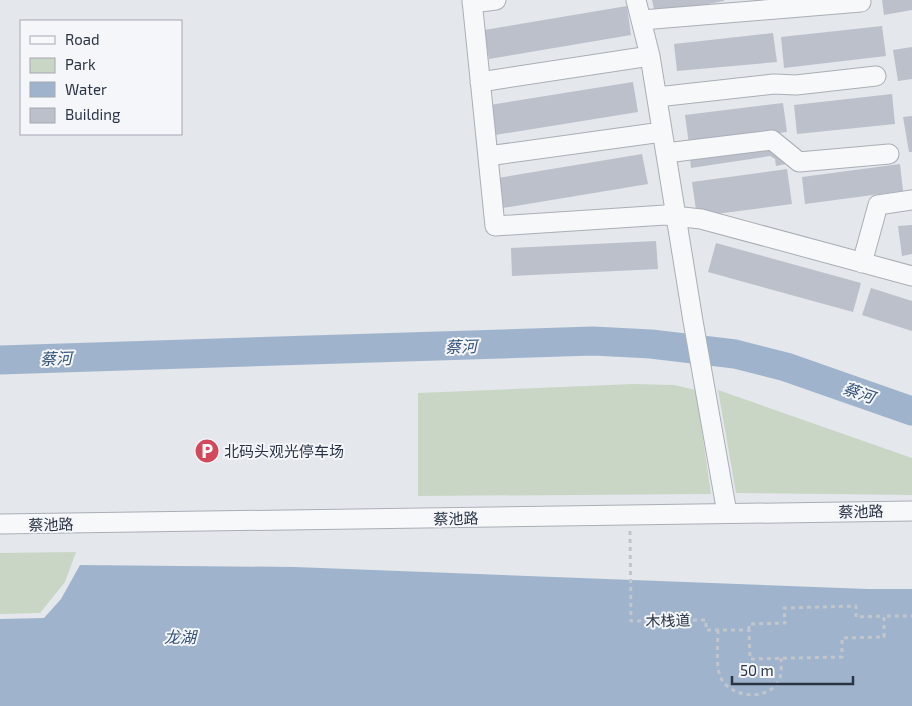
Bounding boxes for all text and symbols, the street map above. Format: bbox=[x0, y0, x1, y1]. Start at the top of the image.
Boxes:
legend bbox=[20, 20, 182, 135]
text: Road bbox=[65, 30, 100, 48]
text: Park bbox=[65, 55, 96, 73]
text: Water bbox=[65, 80, 107, 98]
text: Building bbox=[65, 105, 121, 123]
water label: 蔡河 bbox=[445, 336, 480, 356]
water label: 蔡河 bbox=[40, 348, 75, 368]
water label: 蔡河 bbox=[841, 378, 880, 407]
parking icon: 北码头观光停车场 bbox=[194, 438, 220, 464]
place label: 北码头观光停车场 bbox=[224, 442, 344, 460]
street label: 蔡池路 bbox=[838, 502, 884, 520]
street label: 蔡池路 bbox=[433, 509, 479, 527]
street label: 蔡池路 bbox=[28, 515, 74, 533]
street label: 木栈道 bbox=[645, 611, 691, 629]
water label: 龙湖 bbox=[164, 627, 199, 646]
scale bar bbox=[732, 654, 853, 686]
text: 50 m bbox=[740, 661, 774, 679]

